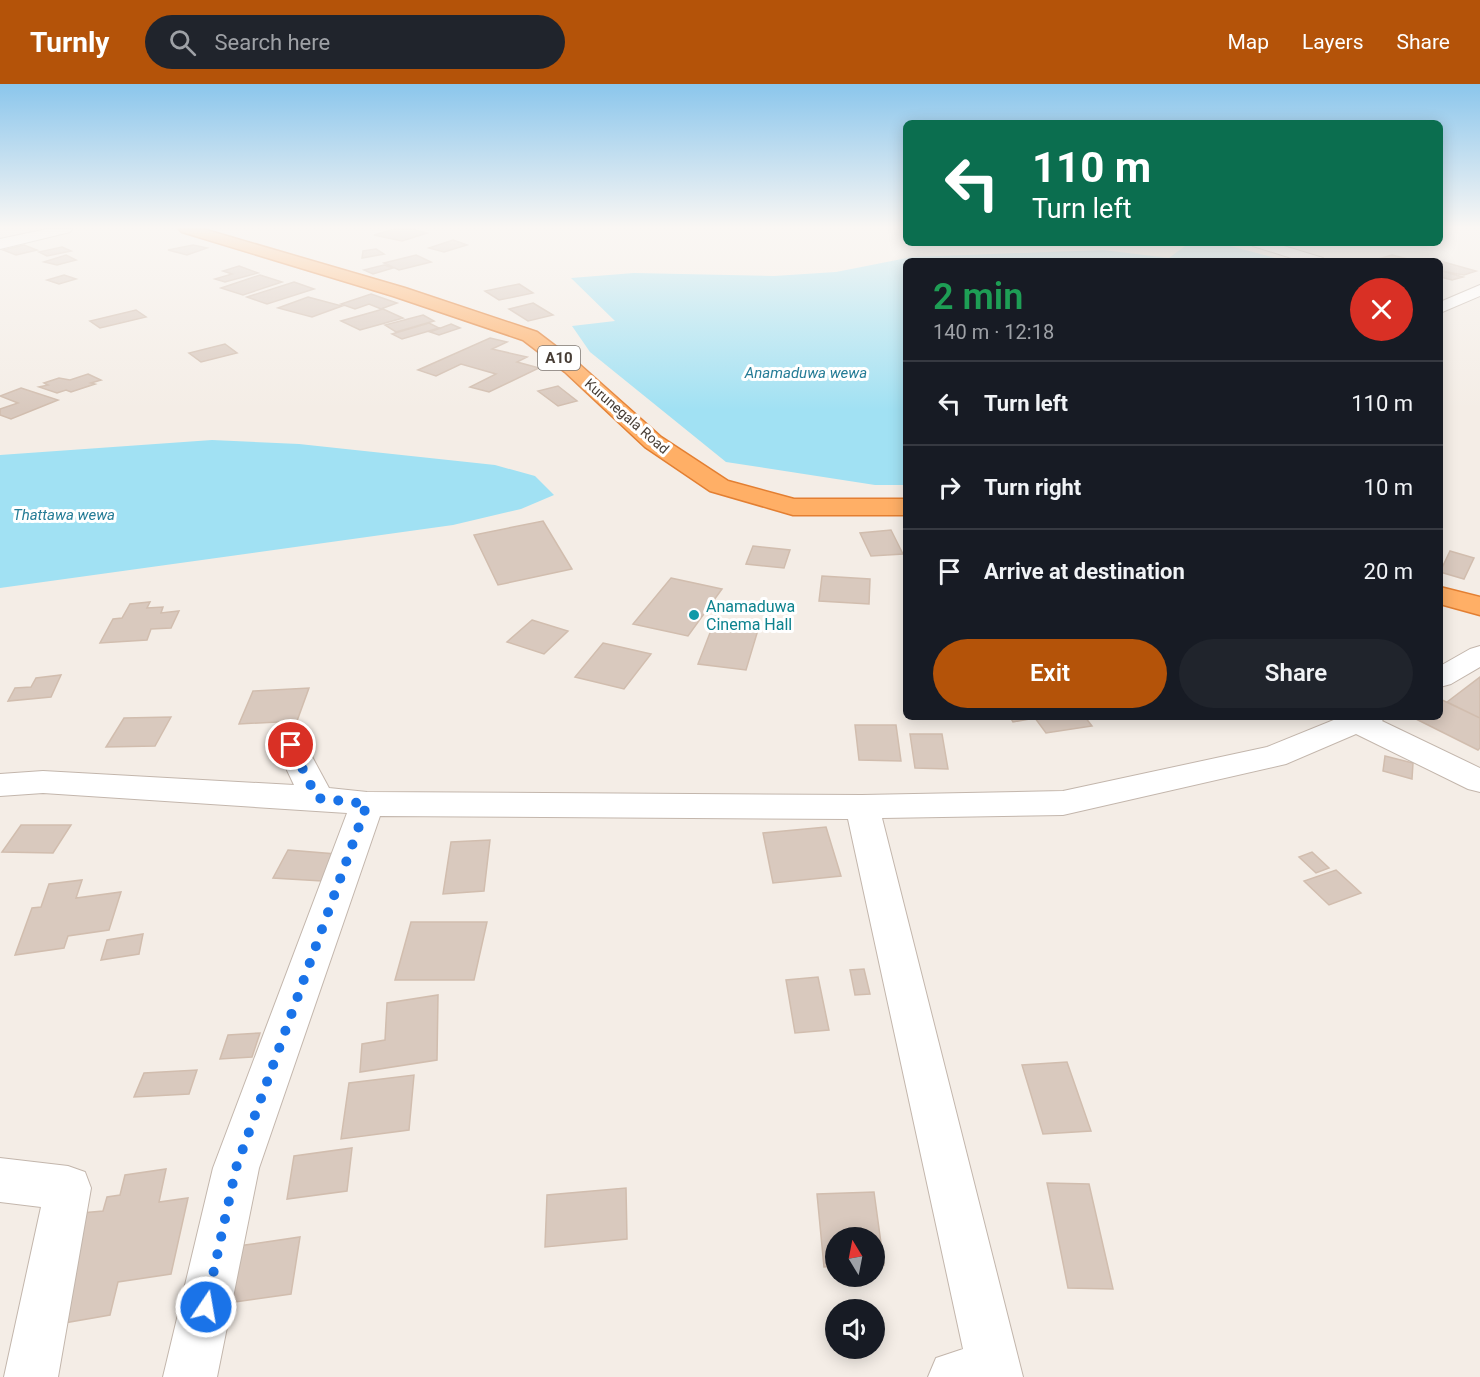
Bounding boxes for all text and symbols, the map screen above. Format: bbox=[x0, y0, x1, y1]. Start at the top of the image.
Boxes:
search box bbox=[145, 15, 565, 69]
text: Turnly bbox=[30, 26, 109, 59]
icon: search bbox=[166, 26, 199, 59]
text: Search here bbox=[214, 30, 330, 55]
text: Map bbox=[1227, 30, 1269, 54]
text: Layers bbox=[1302, 30, 1363, 54]
text: Share bbox=[1396, 30, 1450, 54]
text: 110 m bbox=[1032, 143, 1151, 192]
icon: left bbox=[933, 144, 1011, 222]
text: Turn left bbox=[1032, 193, 1132, 225]
text: 2 min bbox=[933, 276, 1023, 318]
button: close bbox=[1350, 278, 1413, 341]
text: 140 m · 12:18 bbox=[933, 320, 1054, 344]
road number: A10 bbox=[538, 346, 580, 370]
water label: Anamaduwa wewa bbox=[744, 364, 867, 382]
street label: Kurunegala Road bbox=[582, 375, 672, 457]
icon: left bbox=[933, 387, 966, 420]
text: Turn left bbox=[984, 391, 1068, 416]
text: 110 m bbox=[1351, 391, 1413, 416]
icon: right bbox=[933, 471, 966, 504]
text: Turn right bbox=[984, 475, 1081, 500]
text: 10 m bbox=[1364, 475, 1413, 500]
water label: Thattawa wewa bbox=[13, 506, 115, 524]
icon: arrive bbox=[933, 555, 966, 588]
text: Arrive at destination bbox=[984, 559, 1185, 584]
text: 20 m bbox=[1364, 559, 1413, 584]
place label: Anamaduwa Cinema Hall bbox=[706, 597, 795, 634]
marker: Anamaduwa Cinema Hall bbox=[687, 608, 701, 622]
button: Exit bbox=[933, 639, 1167, 708]
button: Share bbox=[1179, 639, 1413, 708]
pin bbox=[265, 719, 316, 770]
icon: arrive bbox=[274, 728, 307, 761]
north arrow bbox=[825, 1227, 885, 1287]
map controls bbox=[825, 1227, 885, 1359]
position arrow bbox=[174, 1275, 238, 1339]
button: sound bbox=[825, 1299, 885, 1359]

